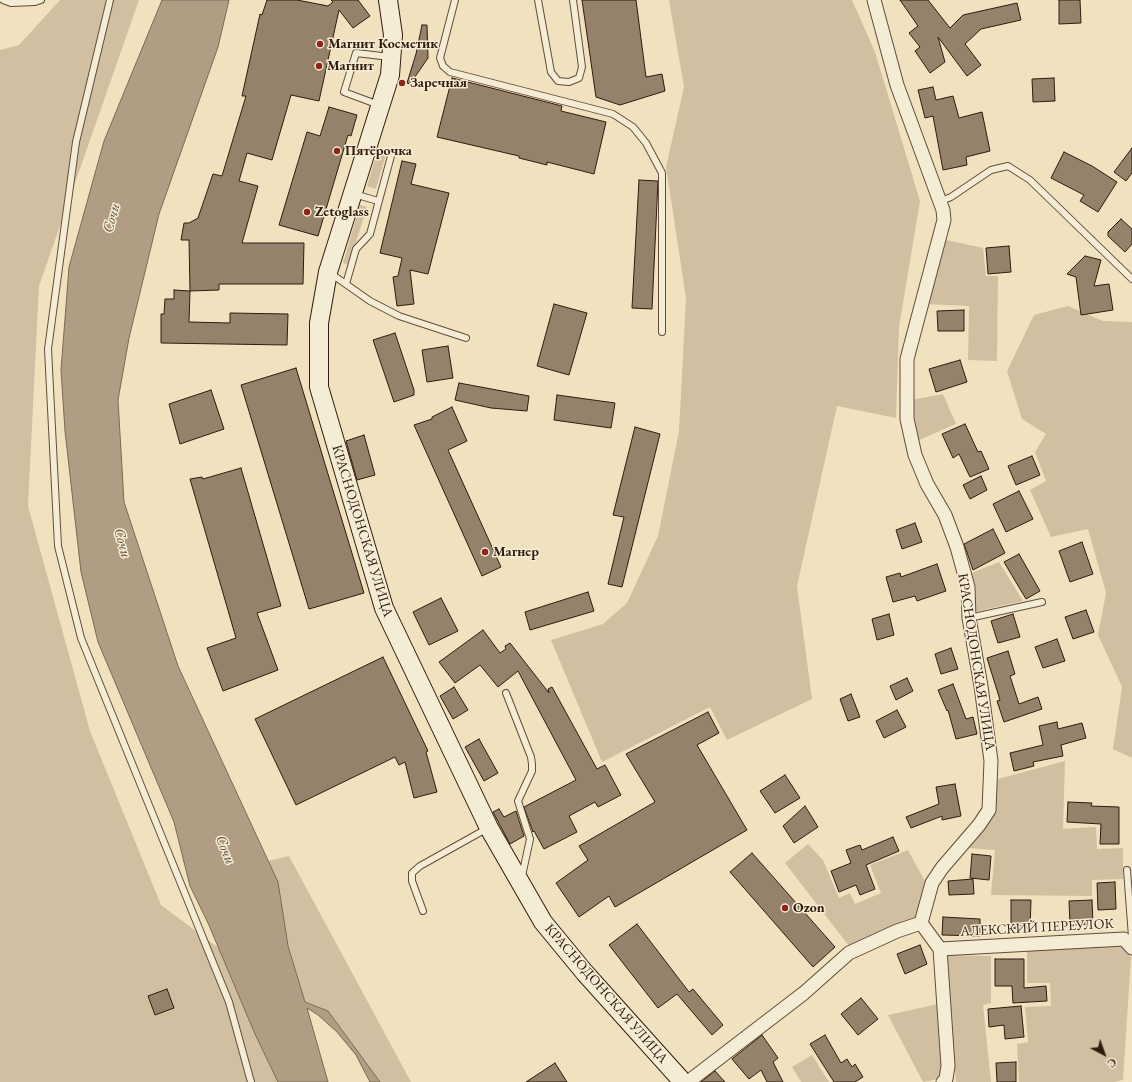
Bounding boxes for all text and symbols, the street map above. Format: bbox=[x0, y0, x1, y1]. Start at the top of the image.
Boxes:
place label: Магнит Косметик bbox=[328, 36, 438, 52]
marker: Магнит Косметик bbox=[315, 39, 325, 49]
place label: Магнит bbox=[327, 58, 374, 74]
marker: Магнит bbox=[314, 61, 324, 71]
place label: Заречная bbox=[410, 75, 467, 91]
marker: Заречная bbox=[397, 78, 407, 88]
place label: Пятёрочка bbox=[345, 143, 412, 159]
marker: Пятёрочка bbox=[332, 146, 342, 156]
water label: Сочи bbox=[99, 201, 125, 235]
place label: Zetoglass bbox=[315, 204, 369, 220]
marker: Zetoglass bbox=[302, 207, 312, 217]
street label: КРАСНОДОНСКАЯ УЛИЦА bbox=[328, 443, 396, 619]
water label: Сочи bbox=[109, 526, 135, 560]
place label: Магнер bbox=[493, 544, 539, 560]
marker: Магнер bbox=[480, 547, 490, 557]
street label: КРАСНОДОНСКАЯ УЛИЦА bbox=[954, 572, 998, 752]
water label: Сочи bbox=[211, 833, 239, 867]
place label: Ozon bbox=[793, 900, 825, 916]
marker: Ozon bbox=[780, 903, 790, 913]
street label: АЛЕКСКИЙ ПЕРЕУЛОК bbox=[960, 916, 1114, 940]
street label: КРАСНОДОНСКАЯ УЛИЦА bbox=[541, 921, 671, 1067]
north arrow bbox=[1084, 1034, 1124, 1074]
text: С bbox=[1104, 1055, 1119, 1071]

